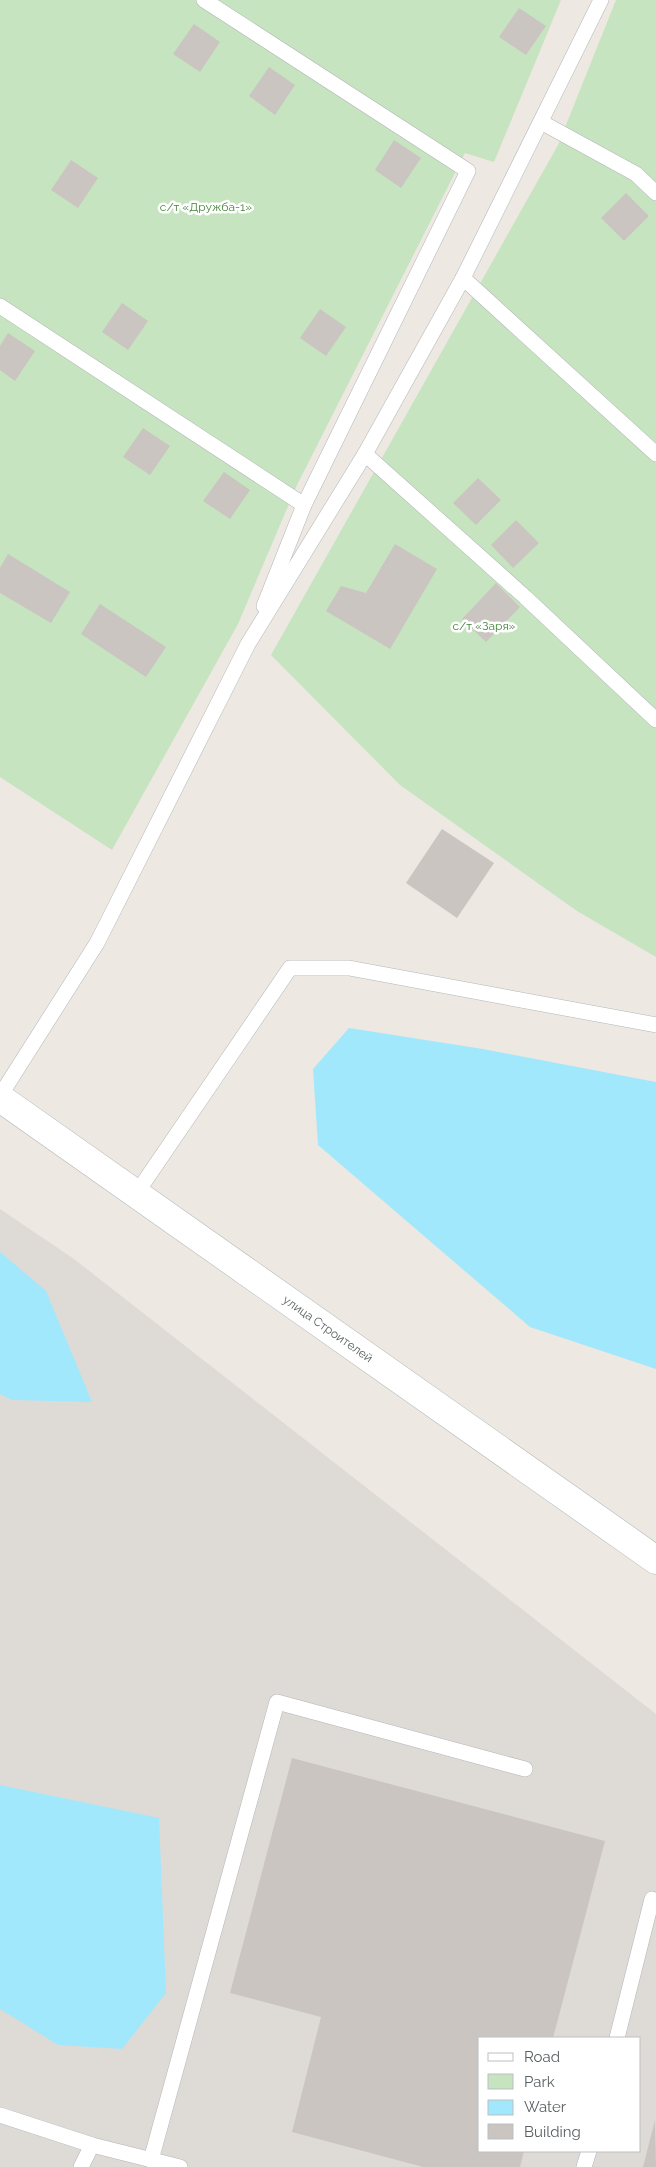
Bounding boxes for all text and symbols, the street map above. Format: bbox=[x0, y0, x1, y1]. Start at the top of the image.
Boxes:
park label: с/т «Дружба-1» bbox=[160, 200, 252, 214]
park label: с/т «Заря» bbox=[453, 619, 516, 633]
street label: улица Строителей bbox=[280, 1293, 375, 1365]
legend bbox=[478, 2037, 641, 2152]
text: Road bbox=[524, 2048, 560, 2066]
text: Park bbox=[524, 2073, 555, 2091]
text: Water bbox=[524, 2098, 567, 2116]
text: Building bbox=[524, 2123, 581, 2141]

